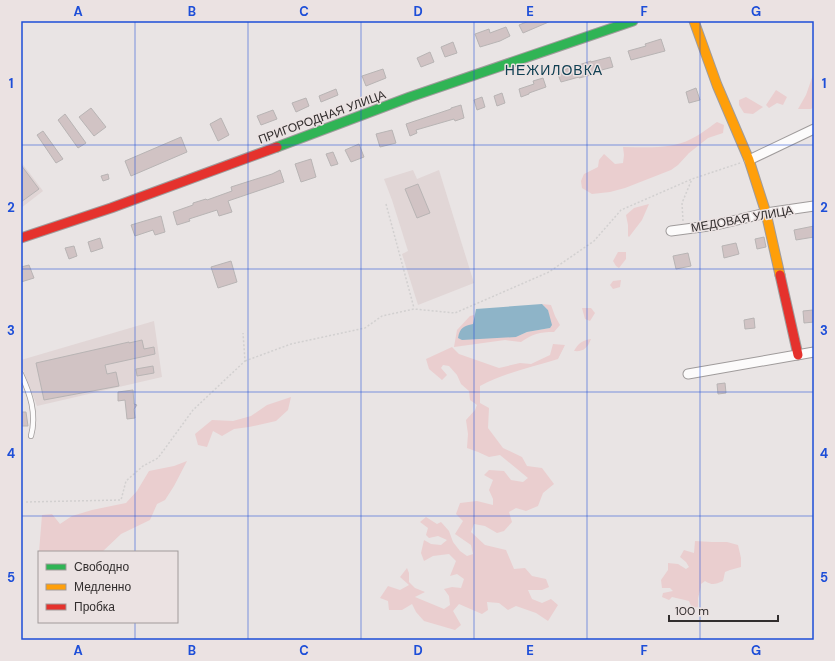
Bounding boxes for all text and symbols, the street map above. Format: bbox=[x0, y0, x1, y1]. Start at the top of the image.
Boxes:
text: A bbox=[73, 3, 83, 20]
text: B bbox=[188, 3, 196, 20]
text: C bbox=[299, 3, 309, 20]
text: D bbox=[413, 3, 423, 20]
text: E bbox=[526, 3, 534, 20]
text: F bbox=[640, 3, 648, 20]
text: G bbox=[751, 3, 761, 20]
district label: НЕЖИЛОВКА bbox=[505, 61, 603, 79]
text: 1 bbox=[9, 75, 13, 92]
text: 1 bbox=[822, 75, 826, 92]
street label: ПРИГОРОДНАЯ УЛИЦА bbox=[256, 86, 388, 148]
text: 2 bbox=[7, 199, 15, 216]
text: 2 bbox=[820, 199, 828, 216]
street label: МЕДОВАЯ УЛИЦА bbox=[690, 202, 794, 236]
text: 3 bbox=[7, 322, 15, 339]
text: 3 bbox=[820, 322, 828, 339]
text: 4 bbox=[7, 445, 15, 462]
text: 4 bbox=[820, 445, 828, 462]
legend bbox=[38, 551, 178, 623]
text: Свободно bbox=[74, 559, 129, 575]
text: 5 bbox=[7, 569, 15, 586]
text: 5 bbox=[820, 569, 828, 586]
text: Медленно bbox=[74, 579, 131, 595]
scale bar bbox=[669, 597, 778, 623]
text: Пробка bbox=[74, 599, 115, 615]
text: 100 m bbox=[675, 603, 709, 619]
text: A bbox=[73, 642, 83, 659]
text: B bbox=[188, 642, 196, 659]
text: C bbox=[299, 642, 309, 659]
text: D bbox=[413, 642, 423, 659]
text: E bbox=[526, 642, 534, 659]
text: F bbox=[640, 642, 648, 659]
text: G bbox=[751, 642, 761, 659]

